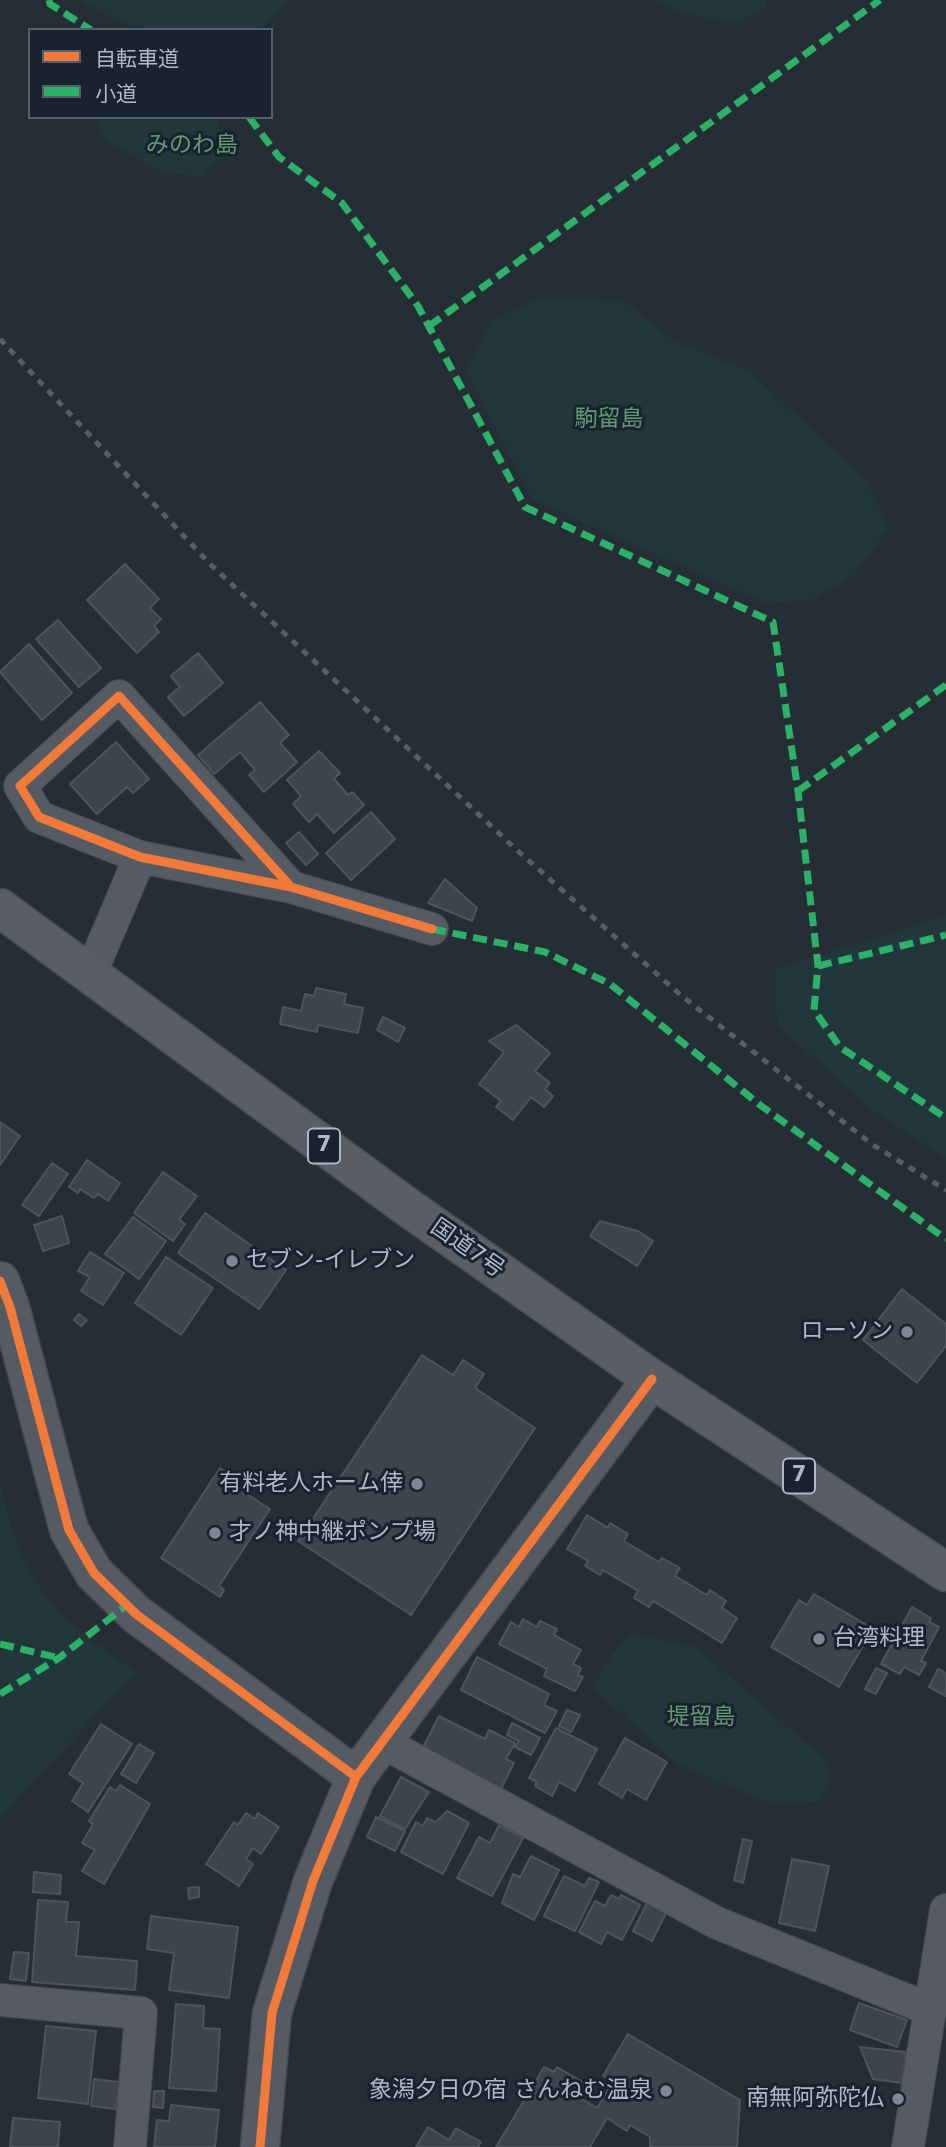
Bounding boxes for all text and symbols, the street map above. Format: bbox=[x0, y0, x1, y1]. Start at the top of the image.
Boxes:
legend bbox=[28, 28, 273, 119]
text: 自転車道 bbox=[95, 47, 179, 71]
text: 小道 bbox=[95, 82, 137, 106]
park label: みのわ島 bbox=[146, 132, 238, 160]
park label: 駒留島 bbox=[575, 406, 643, 434]
road number: 7 bbox=[308, 1128, 340, 1164]
street label: 国道7号 bbox=[425, 1214, 509, 1284]
place label: セブン-イレブン bbox=[246, 1247, 415, 1275]
marker: セブン-イレブン bbox=[224, 1253, 240, 1269]
place label: ローソン bbox=[801, 1318, 893, 1346]
marker: ローソン bbox=[899, 1324, 915, 1340]
road number: 7 bbox=[783, 1458, 815, 1494]
place label: 有料老人ホーム倖 bbox=[219, 1470, 403, 1498]
marker: 有料老人ホーム倖 bbox=[409, 1476, 425, 1492]
place label: 才ノ神中継ポンプ場 bbox=[229, 1519, 436, 1547]
marker: 才ノ神中継ポンプ場 bbox=[207, 1525, 223, 1541]
place label: 台湾料理 bbox=[833, 1625, 925, 1653]
marker: 台湾料理 bbox=[811, 1631, 827, 1647]
park label: 堤留島 bbox=[667, 1704, 735, 1732]
place label: 象潟夕日の宿 さんねむ温泉 bbox=[369, 2077, 652, 2105]
marker: 象潟夕日の宿 さんねむ温泉 bbox=[658, 2083, 674, 2099]
place label: 南無阿弥陀仏 bbox=[746, 2085, 884, 2113]
marker: 南無阿弥陀仏 bbox=[890, 2091, 906, 2107]

